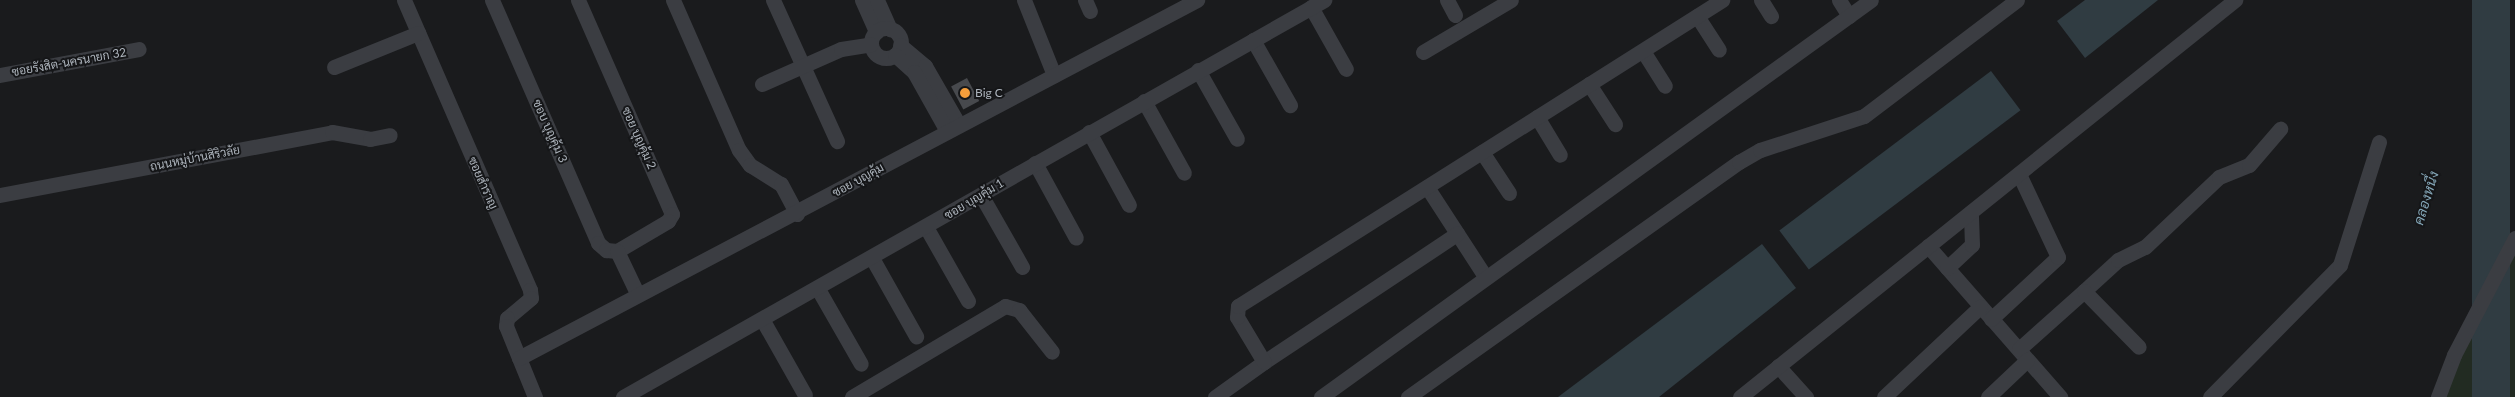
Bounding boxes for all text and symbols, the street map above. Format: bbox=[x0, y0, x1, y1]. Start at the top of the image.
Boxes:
street label: ซอยรังสิต-นครนายก 32 bbox=[11, 45, 127, 79]
place label: Big C bbox=[975, 86, 1003, 100]
marker: Big C bbox=[959, 87, 971, 99]
street label: ซอบ บุญคุ้ม 3 bbox=[530, 97, 570, 165]
street label: ซอย บุญคุ้ม 2 bbox=[619, 105, 659, 171]
street label: ถนนหมู่บ้านสิริวลัย bbox=[149, 142, 241, 174]
street label: ซอยสำราญ bbox=[465, 155, 501, 211]
street label: ซอย บุญคุ้ม bbox=[830, 160, 886, 200]
water label: คลองหนึ่ง bbox=[2410, 169, 2442, 227]
street label: ซอย บุญคุ้ม 1 bbox=[942, 176, 1006, 222]

